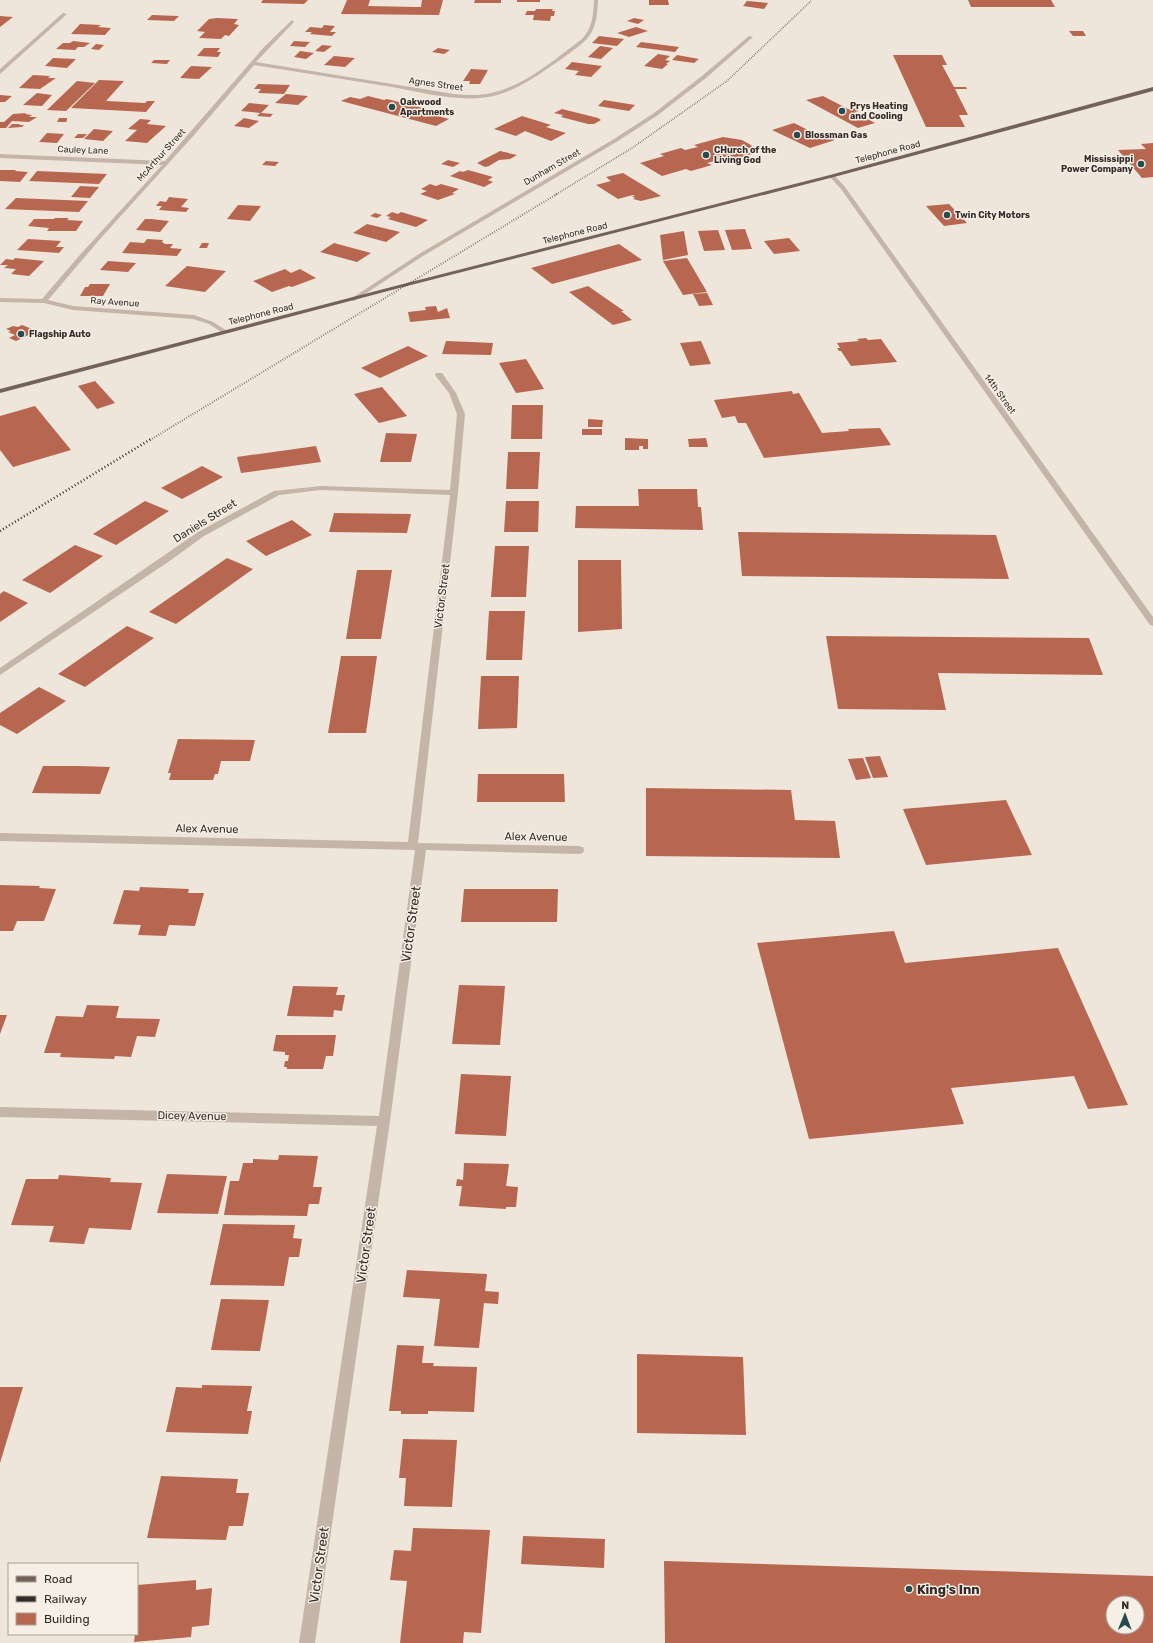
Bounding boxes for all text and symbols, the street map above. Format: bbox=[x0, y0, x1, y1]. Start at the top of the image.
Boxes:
street label: Agnes Street bbox=[408, 75, 464, 93]
place label: Oakwood Apartments bbox=[400, 97, 454, 117]
place label: Prys Heating and Cooling bbox=[850, 101, 908, 122]
marker: Oakwood Apartments bbox=[387, 102, 397, 112]
marker: Prys Heating and Cooling bbox=[837, 106, 847, 116]
street label: McArthur Street bbox=[135, 126, 188, 183]
marker: Blossman Gas bbox=[792, 130, 802, 140]
place label: Blossman Gas bbox=[805, 130, 867, 140]
street label: Telephone Road bbox=[855, 139, 921, 165]
street label: Cauley Lane bbox=[57, 144, 109, 156]
place label: CHurch of the Living God bbox=[714, 145, 777, 166]
street label: Dunham Street bbox=[522, 146, 583, 187]
marker: CHurch of the Living God bbox=[701, 150, 711, 160]
place label: Mississippi Power Company bbox=[1061, 154, 1134, 174]
marker: Mississippi Power Company bbox=[1136, 159, 1146, 169]
marker: Twin City Motors bbox=[942, 210, 952, 220]
place label: Twin City Motors bbox=[955, 210, 1030, 220]
street label: Telephone Road bbox=[541, 220, 609, 246]
street label: Ray Avenue bbox=[90, 295, 140, 309]
street label: Telephone Road bbox=[227, 301, 295, 327]
marker: Flagship Auto bbox=[16, 329, 26, 339]
place label: Flagship Auto bbox=[29, 329, 91, 340]
street label: 14th Street bbox=[982, 372, 1018, 416]
street label: Daniels Street bbox=[171, 496, 240, 546]
street label: Victor Street bbox=[432, 562, 452, 629]
street label: Alex Avenue bbox=[175, 822, 239, 836]
street label: Alex Avenue bbox=[504, 830, 568, 844]
street label: Victor Street bbox=[398, 885, 424, 963]
street label: Dicey Avenue bbox=[157, 1109, 227, 1123]
street label: Victor Street bbox=[353, 1206, 379, 1284]
street label: Victor Street bbox=[306, 1526, 332, 1604]
legend bbox=[8, 1563, 138, 1635]
text: Road bbox=[44, 1572, 72, 1586]
place label: King's Inn bbox=[917, 1582, 980, 1597]
marker: King's Inn bbox=[904, 1584, 914, 1594]
text: Railway bbox=[44, 1592, 87, 1606]
north arrow bbox=[1105, 1595, 1145, 1635]
text: N bbox=[1121, 1599, 1129, 1612]
text: Building bbox=[44, 1612, 90, 1626]

